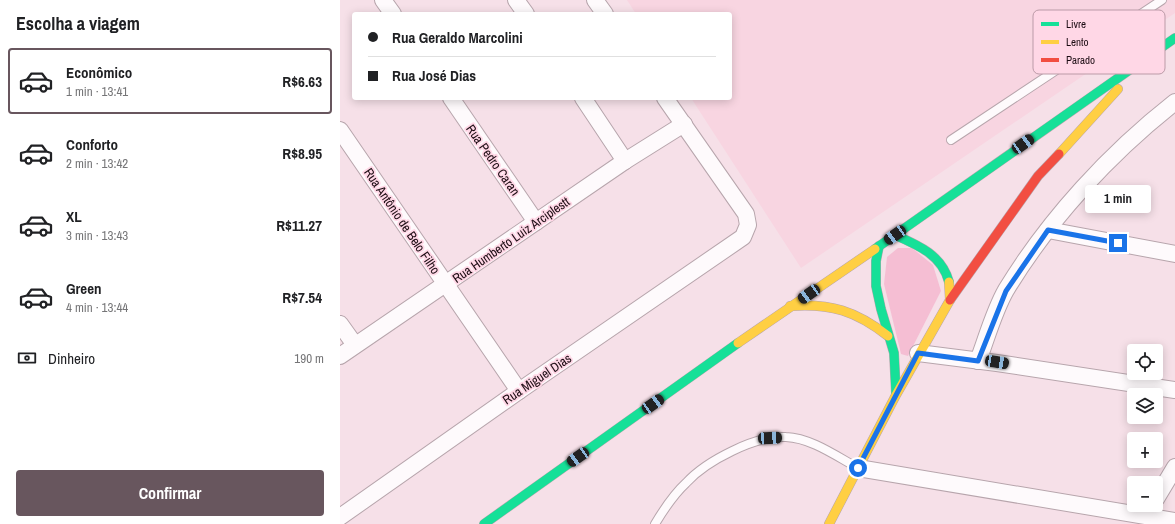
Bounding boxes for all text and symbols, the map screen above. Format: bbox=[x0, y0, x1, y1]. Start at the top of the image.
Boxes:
legend bbox=[1033, 10, 1165, 74]
text: Escolha a viagem bbox=[16, 11, 140, 36]
text: Livre bbox=[1066, 17, 1086, 31]
text: Rua Geraldo Marcolini bbox=[392, 27, 523, 48]
text: Lento bbox=[1066, 35, 1089, 49]
text: Parado bbox=[1066, 53, 1095, 67]
text: Econômico bbox=[66, 62, 132, 83]
icon: car bbox=[18, 63, 54, 99]
text: Rua José Dias bbox=[392, 65, 476, 86]
text: R$6.63 bbox=[282, 71, 322, 92]
text: 1 min · 13:41 bbox=[66, 83, 128, 100]
street label: Rua Pedro Caran bbox=[462, 121, 524, 199]
car bbox=[1010, 132, 1036, 156]
text: Conforto bbox=[66, 134, 118, 155]
icon: car bbox=[18, 135, 54, 171]
text: R$8.95 bbox=[282, 143, 322, 164]
text: 2 min · 13:42 bbox=[66, 155, 128, 172]
street label: Rua Antônio de Belo Filho bbox=[360, 165, 444, 277]
callout: 1 min bbox=[1085, 185, 1151, 213]
text: 1 min bbox=[1104, 190, 1132, 207]
street label: Rua Humberto Luiz Arciplestt bbox=[449, 193, 573, 287]
text: XL bbox=[66, 206, 82, 227]
icon: car bbox=[18, 207, 54, 243]
text: R$11.27 bbox=[276, 215, 322, 236]
car bbox=[882, 223, 908, 247]
text: 3 min · 13:43 bbox=[66, 227, 128, 244]
route end bbox=[1109, 234, 1127, 252]
text: Green bbox=[66, 278, 102, 299]
icon: car bbox=[18, 279, 54, 315]
car bbox=[796, 282, 822, 306]
text: R$7.54 bbox=[282, 287, 322, 308]
text: 4 min · 13:44 bbox=[66, 299, 128, 316]
map controls bbox=[1127, 344, 1163, 512]
button: locate bbox=[1127, 344, 1163, 380]
icon: cash bbox=[16, 347, 38, 369]
text: Dinheiro bbox=[48, 348, 95, 369]
text: 190 m bbox=[294, 350, 324, 367]
street label: Rua Miguel Dias bbox=[499, 350, 575, 408]
car bbox=[984, 354, 1010, 370]
button: layers bbox=[1127, 388, 1163, 424]
car bbox=[640, 392, 666, 416]
car bbox=[758, 431, 782, 445]
button: + bbox=[1127, 432, 1163, 468]
car bbox=[565, 445, 591, 469]
route start bbox=[849, 459, 867, 477]
button: Confirmar bbox=[16, 470, 324, 516]
button: − bbox=[1127, 476, 1163, 512]

